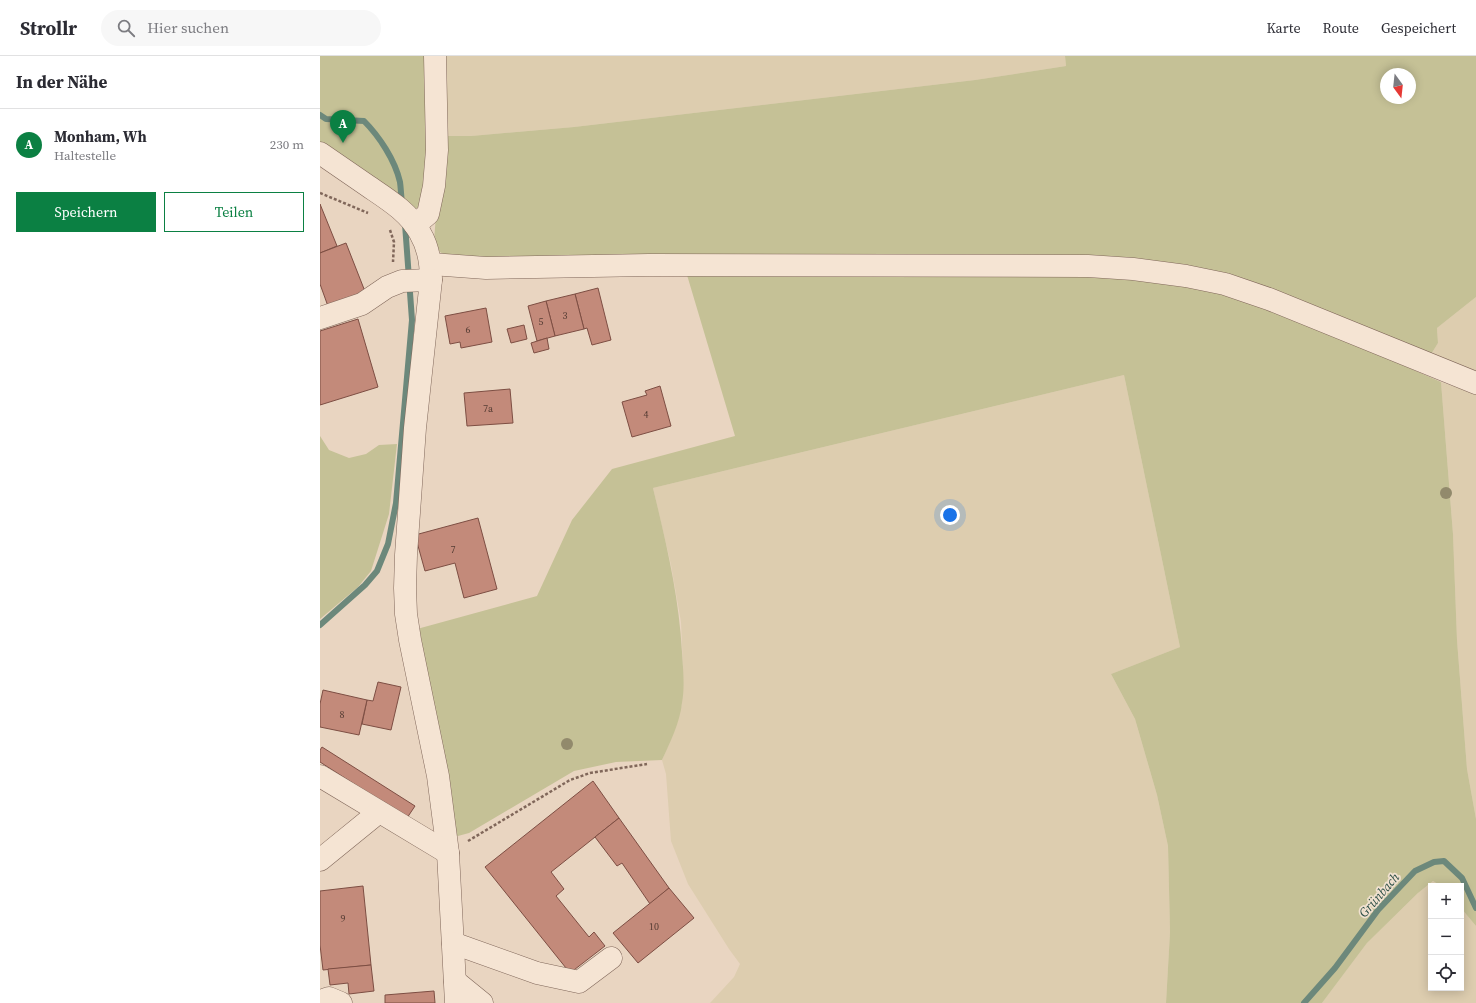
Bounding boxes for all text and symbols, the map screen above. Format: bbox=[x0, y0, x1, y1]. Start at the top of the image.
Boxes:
search box bbox=[101, 10, 381, 46]
text: Strollr bbox=[20, 15, 77, 41]
icon: search bbox=[115, 17, 137, 39]
text: Hier suchen bbox=[147, 17, 229, 38]
text: Karte bbox=[1266, 18, 1301, 38]
text: Route bbox=[1323, 18, 1359, 38]
text: Gespeichert bbox=[1381, 18, 1456, 38]
north arrow bbox=[1380, 68, 1416, 104]
text: In der Nähe bbox=[16, 70, 107, 94]
pin: A bbox=[330, 110, 356, 143]
text: Monham, Wh bbox=[54, 126, 147, 147]
text: A bbox=[25, 136, 33, 153]
text: 230 m bbox=[270, 136, 304, 153]
text: Haltestelle bbox=[54, 147, 116, 164]
button: Speichern bbox=[16, 192, 156, 232]
button: Teilen bbox=[164, 192, 304, 232]
house number: 3 bbox=[563, 309, 568, 322]
house number: 5 bbox=[539, 315, 544, 328]
house number: 6 bbox=[466, 323, 471, 336]
house number: 7a bbox=[483, 402, 494, 415]
house number: 4 bbox=[644, 408, 649, 421]
your location bbox=[940, 505, 960, 525]
house number: 7 bbox=[451, 543, 456, 556]
house number: 8 bbox=[340, 708, 345, 721]
water label: Grünbach bbox=[1355, 869, 1403, 921]
map controls bbox=[1428, 883, 1464, 991]
button: + bbox=[1428, 883, 1464, 919]
house number: 9 bbox=[341, 912, 346, 925]
button: − bbox=[1428, 919, 1464, 955]
house number: 10 bbox=[649, 920, 659, 933]
button: locate bbox=[1428, 955, 1464, 991]

